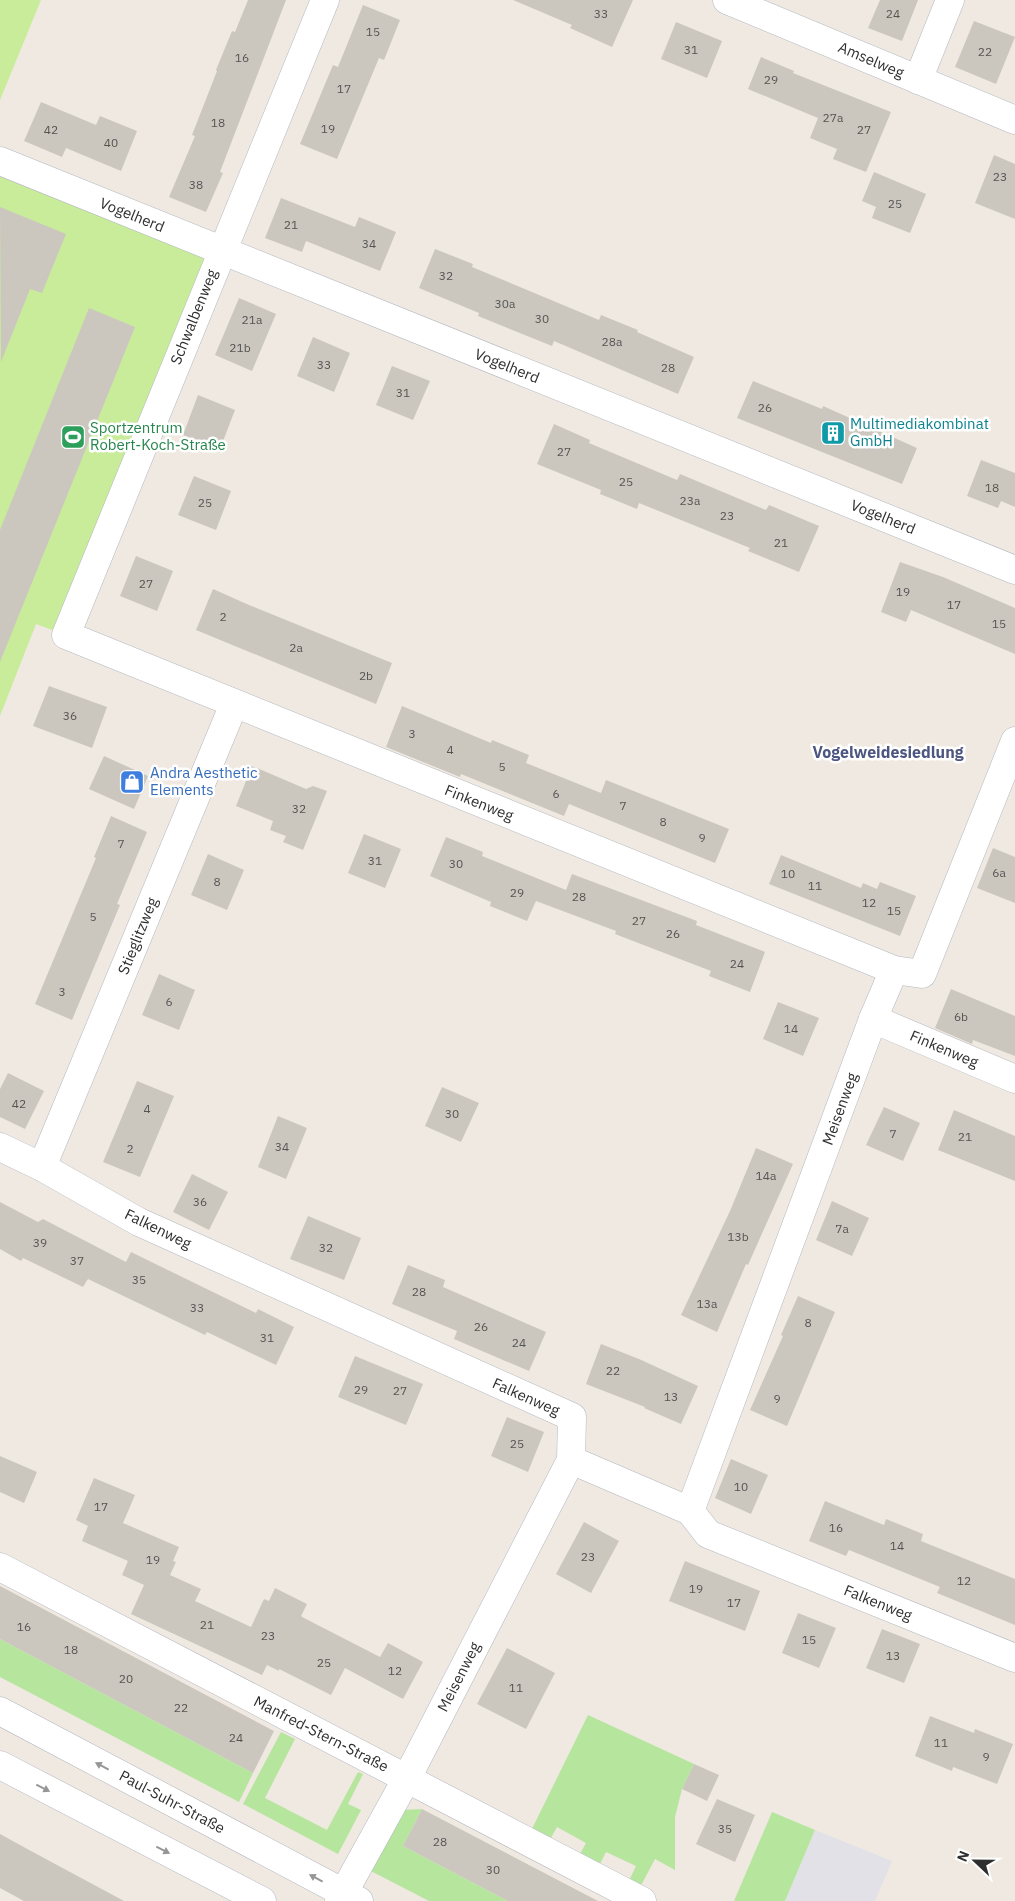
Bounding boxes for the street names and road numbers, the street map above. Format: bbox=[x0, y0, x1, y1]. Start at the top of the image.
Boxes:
street label: Amselweg bbox=[835, 37, 907, 82]
street label: Vogelherd bbox=[97, 193, 167, 236]
street label: Schwalbenweg bbox=[166, 266, 221, 367]
street label: Vogelherd bbox=[472, 344, 542, 387]
street label: Vogelherd bbox=[848, 495, 918, 538]
street label: Finkenweg bbox=[442, 780, 516, 825]
street label: Stieglitzweg bbox=[113, 894, 162, 977]
street label: Finkenweg bbox=[907, 1026, 981, 1071]
street label: Meisenweg bbox=[818, 1070, 861, 1148]
street label: Falkenweg bbox=[122, 1204, 195, 1253]
street label: Falkenweg bbox=[490, 1373, 563, 1420]
street label: Falkenweg bbox=[841, 1580, 915, 1625]
street label: Meisenweg bbox=[433, 1639, 484, 1715]
street label: Manfred-Stern-Straße bbox=[251, 1691, 392, 1776]
street label: Paul-Suhr-Straße bbox=[116, 1766, 228, 1837]

